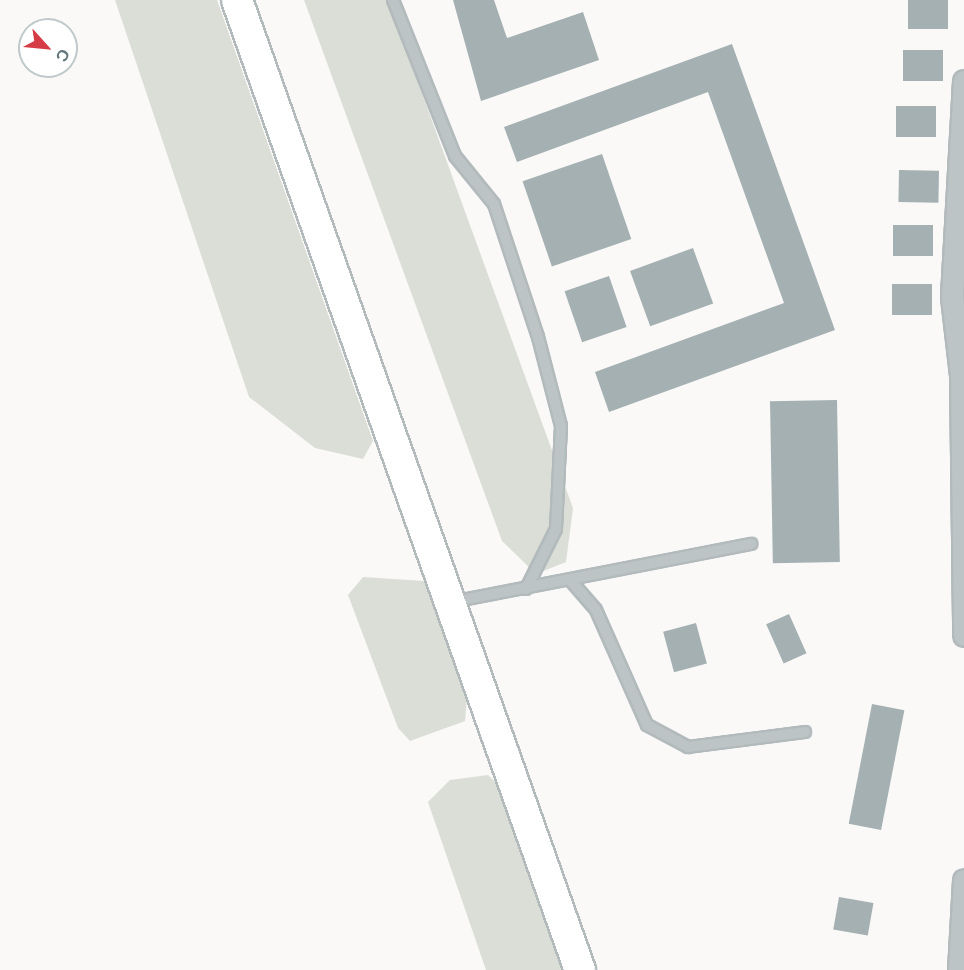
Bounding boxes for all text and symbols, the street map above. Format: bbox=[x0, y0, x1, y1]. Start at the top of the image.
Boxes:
north arrow bbox=[18, 18, 78, 78]
text: С bbox=[53, 46, 73, 65]

